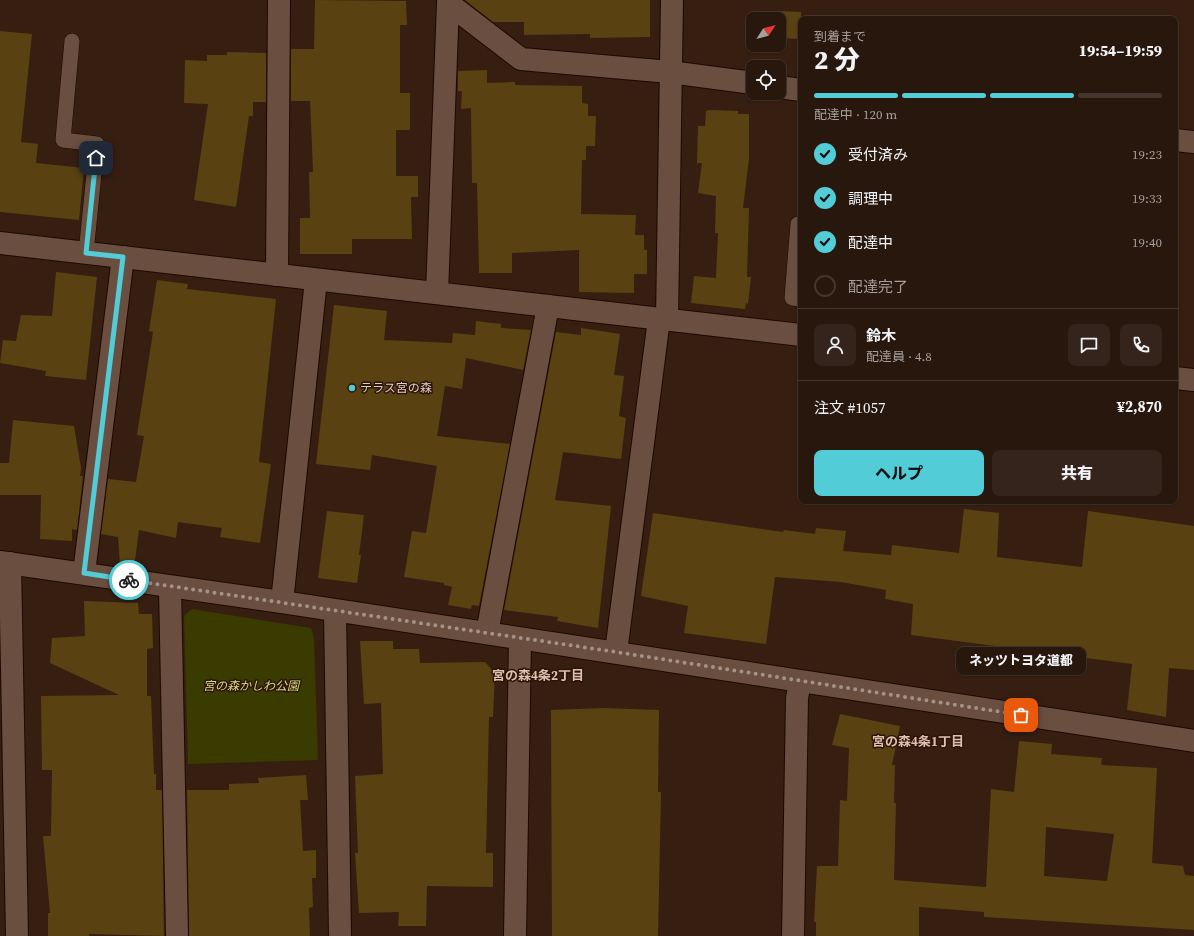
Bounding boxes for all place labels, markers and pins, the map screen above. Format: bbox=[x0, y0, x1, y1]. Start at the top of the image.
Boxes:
pin bbox=[79, 141, 113, 175]
place label: テラス宮の森 bbox=[360, 380, 432, 396]
marker: テラス宮の森 bbox=[347, 383, 357, 393]
callout: ネッツトヨタ道都 bbox=[956, 647, 1086, 675]
pin bbox=[1004, 698, 1038, 732]

